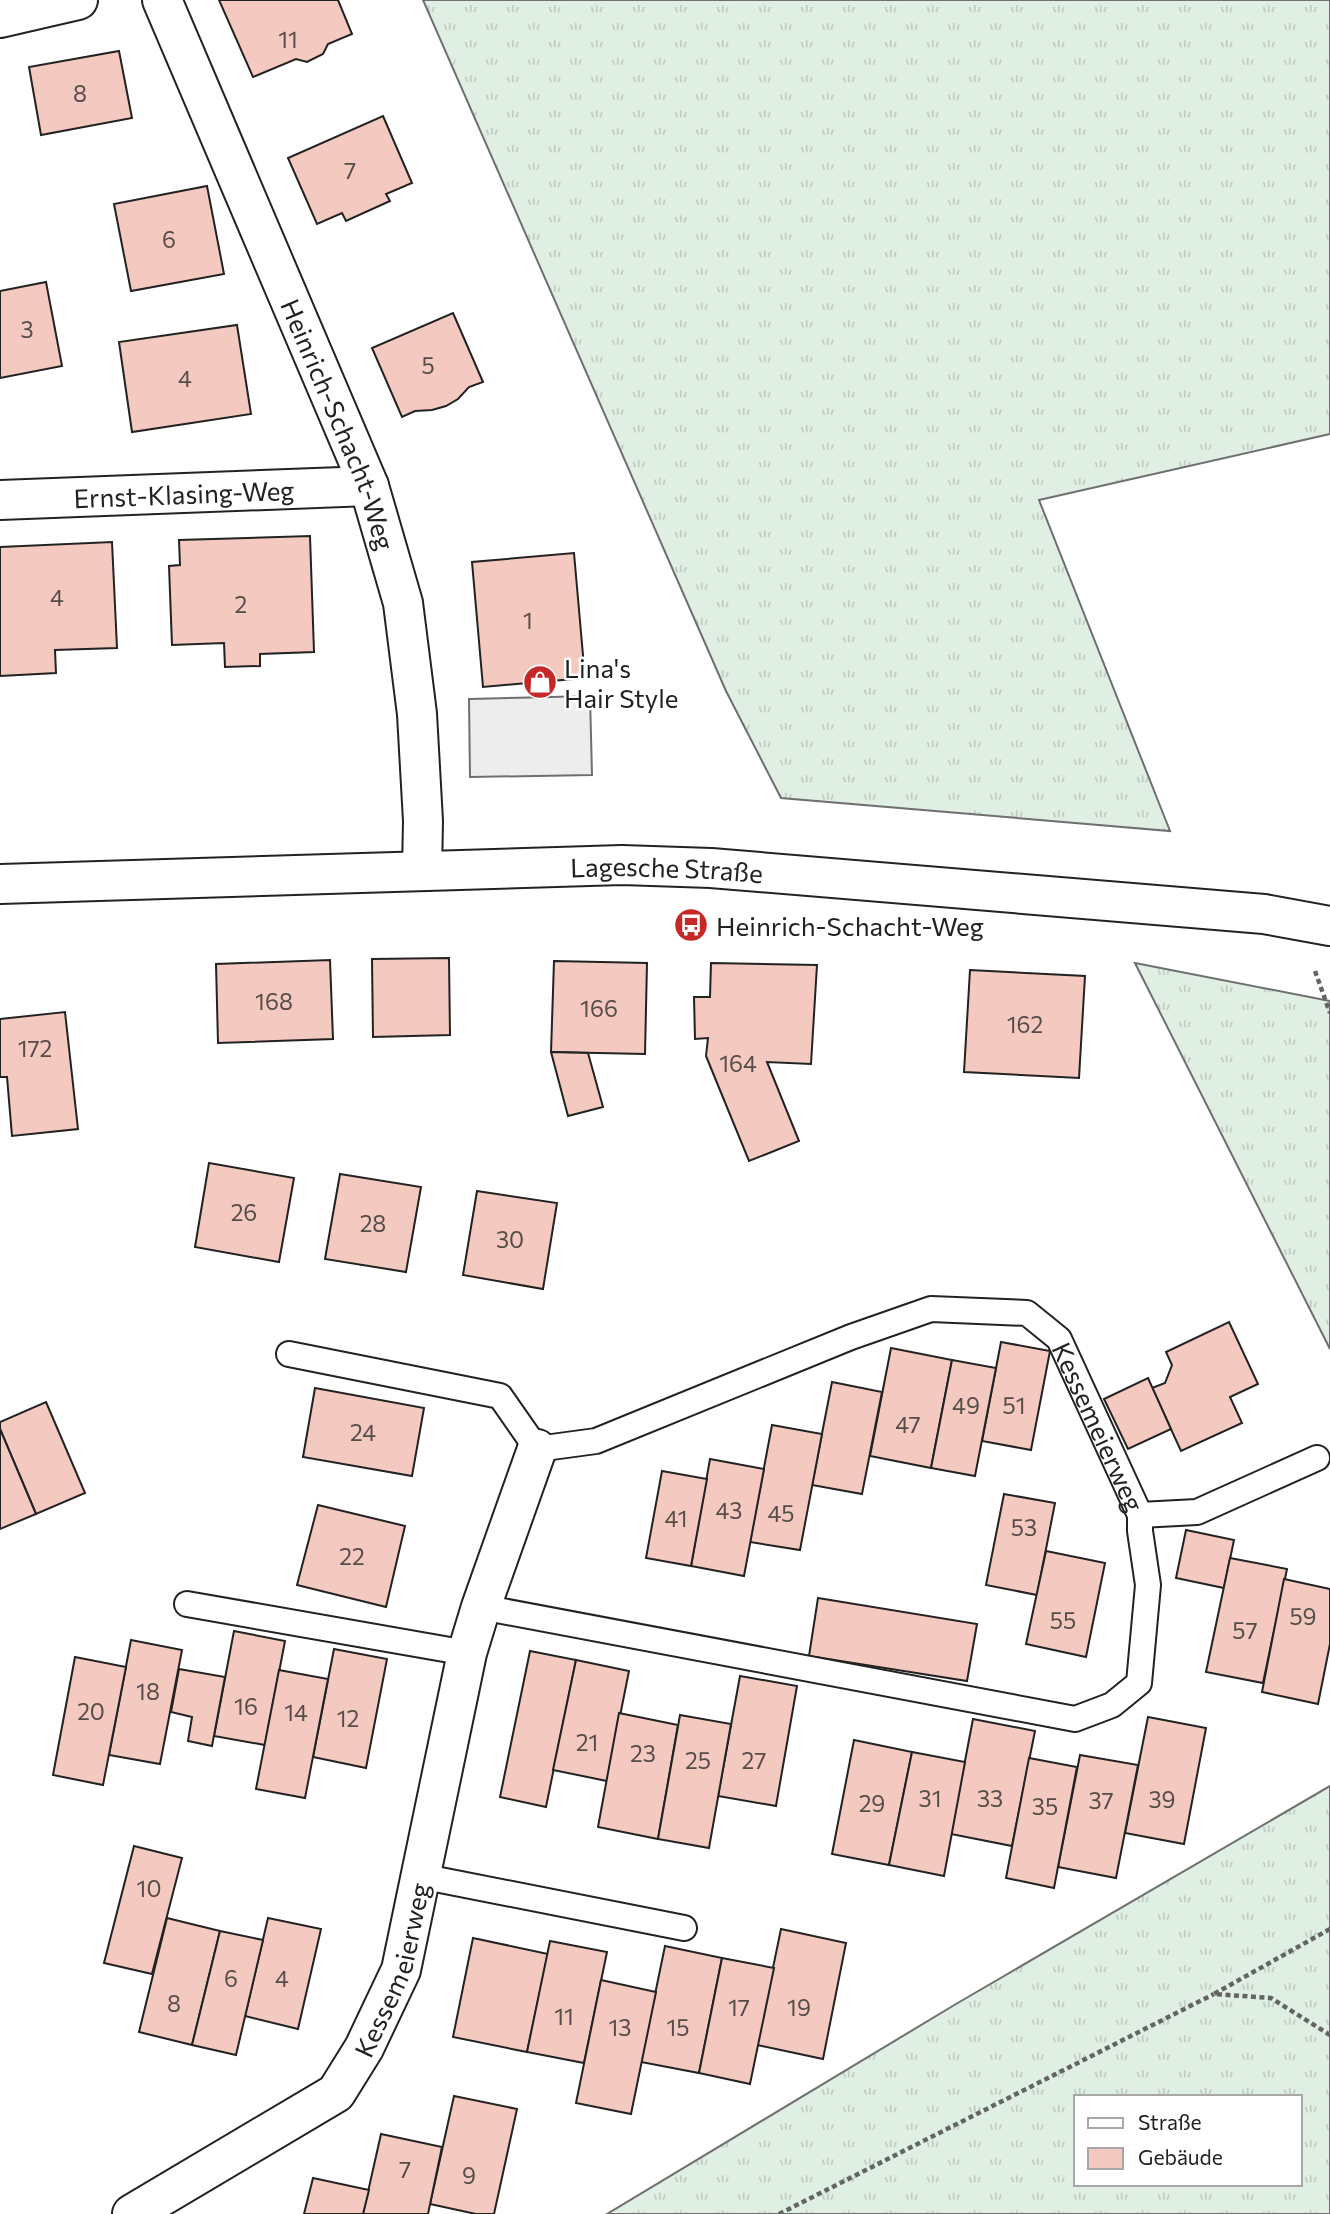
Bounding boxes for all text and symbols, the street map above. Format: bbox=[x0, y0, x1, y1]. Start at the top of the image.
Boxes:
house number: 11 bbox=[278, 25, 298, 53]
house number: 8 bbox=[73, 79, 87, 107]
house number: 7 bbox=[344, 156, 356, 184]
house number: 6 bbox=[162, 225, 176, 253]
street label: Heinrich-Schacht-Weg bbox=[276, 294, 402, 553]
house number: 3 bbox=[20, 315, 34, 343]
house number: 5 bbox=[421, 351, 435, 379]
house number: 4 bbox=[178, 364, 192, 392]
street label: Ernst-Klasing-Weg bbox=[73, 473, 295, 513]
house number: 4 bbox=[50, 583, 64, 611]
house number: 2 bbox=[235, 590, 247, 618]
house number: 1 bbox=[523, 606, 533, 634]
place label: Lina's Hair Style bbox=[564, 652, 679, 713]
shop icon: Lina's Hair Style bbox=[521, 663, 559, 701]
street label: Lagesche Straße bbox=[570, 849, 764, 888]
bus stop icon: Heinrich-Schacht-Weg bbox=[672, 906, 710, 944]
place label: Heinrich-Schacht-Weg bbox=[716, 910, 984, 941]
house number: 168 bbox=[255, 987, 293, 1015]
house number: 166 bbox=[580, 994, 618, 1022]
house number: 162 bbox=[1007, 1010, 1043, 1038]
house number: 172 bbox=[18, 1034, 52, 1062]
house number: 164 bbox=[719, 1049, 757, 1077]
house number: 26 bbox=[231, 1198, 257, 1226]
house number: 28 bbox=[360, 1209, 386, 1237]
house number: 30 bbox=[496, 1225, 524, 1253]
street label: Kessemeierweg bbox=[1047, 1337, 1152, 1516]
house number: 49 bbox=[952, 1391, 980, 1419]
house number: 51 bbox=[1002, 1391, 1026, 1419]
house number: 47 bbox=[895, 1410, 921, 1438]
house number: 24 bbox=[350, 1418, 376, 1446]
house number: 43 bbox=[716, 1496, 742, 1524]
house number: 45 bbox=[767, 1499, 795, 1527]
house number: 41 bbox=[665, 1504, 687, 1532]
house number: 53 bbox=[1011, 1513, 1037, 1541]
house number: 22 bbox=[339, 1542, 365, 1570]
house number: 59 bbox=[1289, 1602, 1317, 1630]
house number: 55 bbox=[1050, 1606, 1076, 1634]
house number: 57 bbox=[1232, 1616, 1258, 1644]
house number: 18 bbox=[136, 1677, 160, 1705]
house number: 16 bbox=[234, 1692, 258, 1720]
house number: 20 bbox=[77, 1697, 105, 1725]
house number: 14 bbox=[284, 1698, 308, 1726]
house number: 12 bbox=[337, 1704, 359, 1732]
house number: 21 bbox=[576, 1728, 598, 1756]
house number: 23 bbox=[630, 1739, 656, 1767]
house number: 25 bbox=[685, 1746, 711, 1774]
house number: 27 bbox=[742, 1746, 766, 1774]
house number: 31 bbox=[919, 1784, 941, 1812]
house number: 33 bbox=[977, 1784, 1003, 1812]
house number: 39 bbox=[1148, 1785, 1176, 1813]
house number: 37 bbox=[1088, 1786, 1114, 1814]
house number: 29 bbox=[859, 1789, 885, 1817]
house number: 35 bbox=[1032, 1792, 1058, 1820]
house number: 10 bbox=[137, 1874, 161, 1902]
street label: Kessemeierweg bbox=[347, 1880, 434, 2062]
house number: 6 bbox=[224, 1964, 238, 1992]
house number: 4 bbox=[275, 1964, 289, 1992]
house number: 8 bbox=[167, 1989, 181, 2017]
house number: 17 bbox=[728, 1993, 750, 2021]
house number: 19 bbox=[787, 1993, 811, 2021]
house number: 11 bbox=[554, 2002, 574, 2030]
house number: 13 bbox=[609, 2013, 631, 2041]
house number: 15 bbox=[666, 2013, 690, 2041]
legend bbox=[1074, 2095, 1302, 2186]
text: Straße bbox=[1138, 2109, 1202, 2134]
text: Gebäude bbox=[1138, 2144, 1223, 2169]
house number: 7 bbox=[399, 2155, 411, 2183]
house number: 9 bbox=[462, 2161, 476, 2189]

